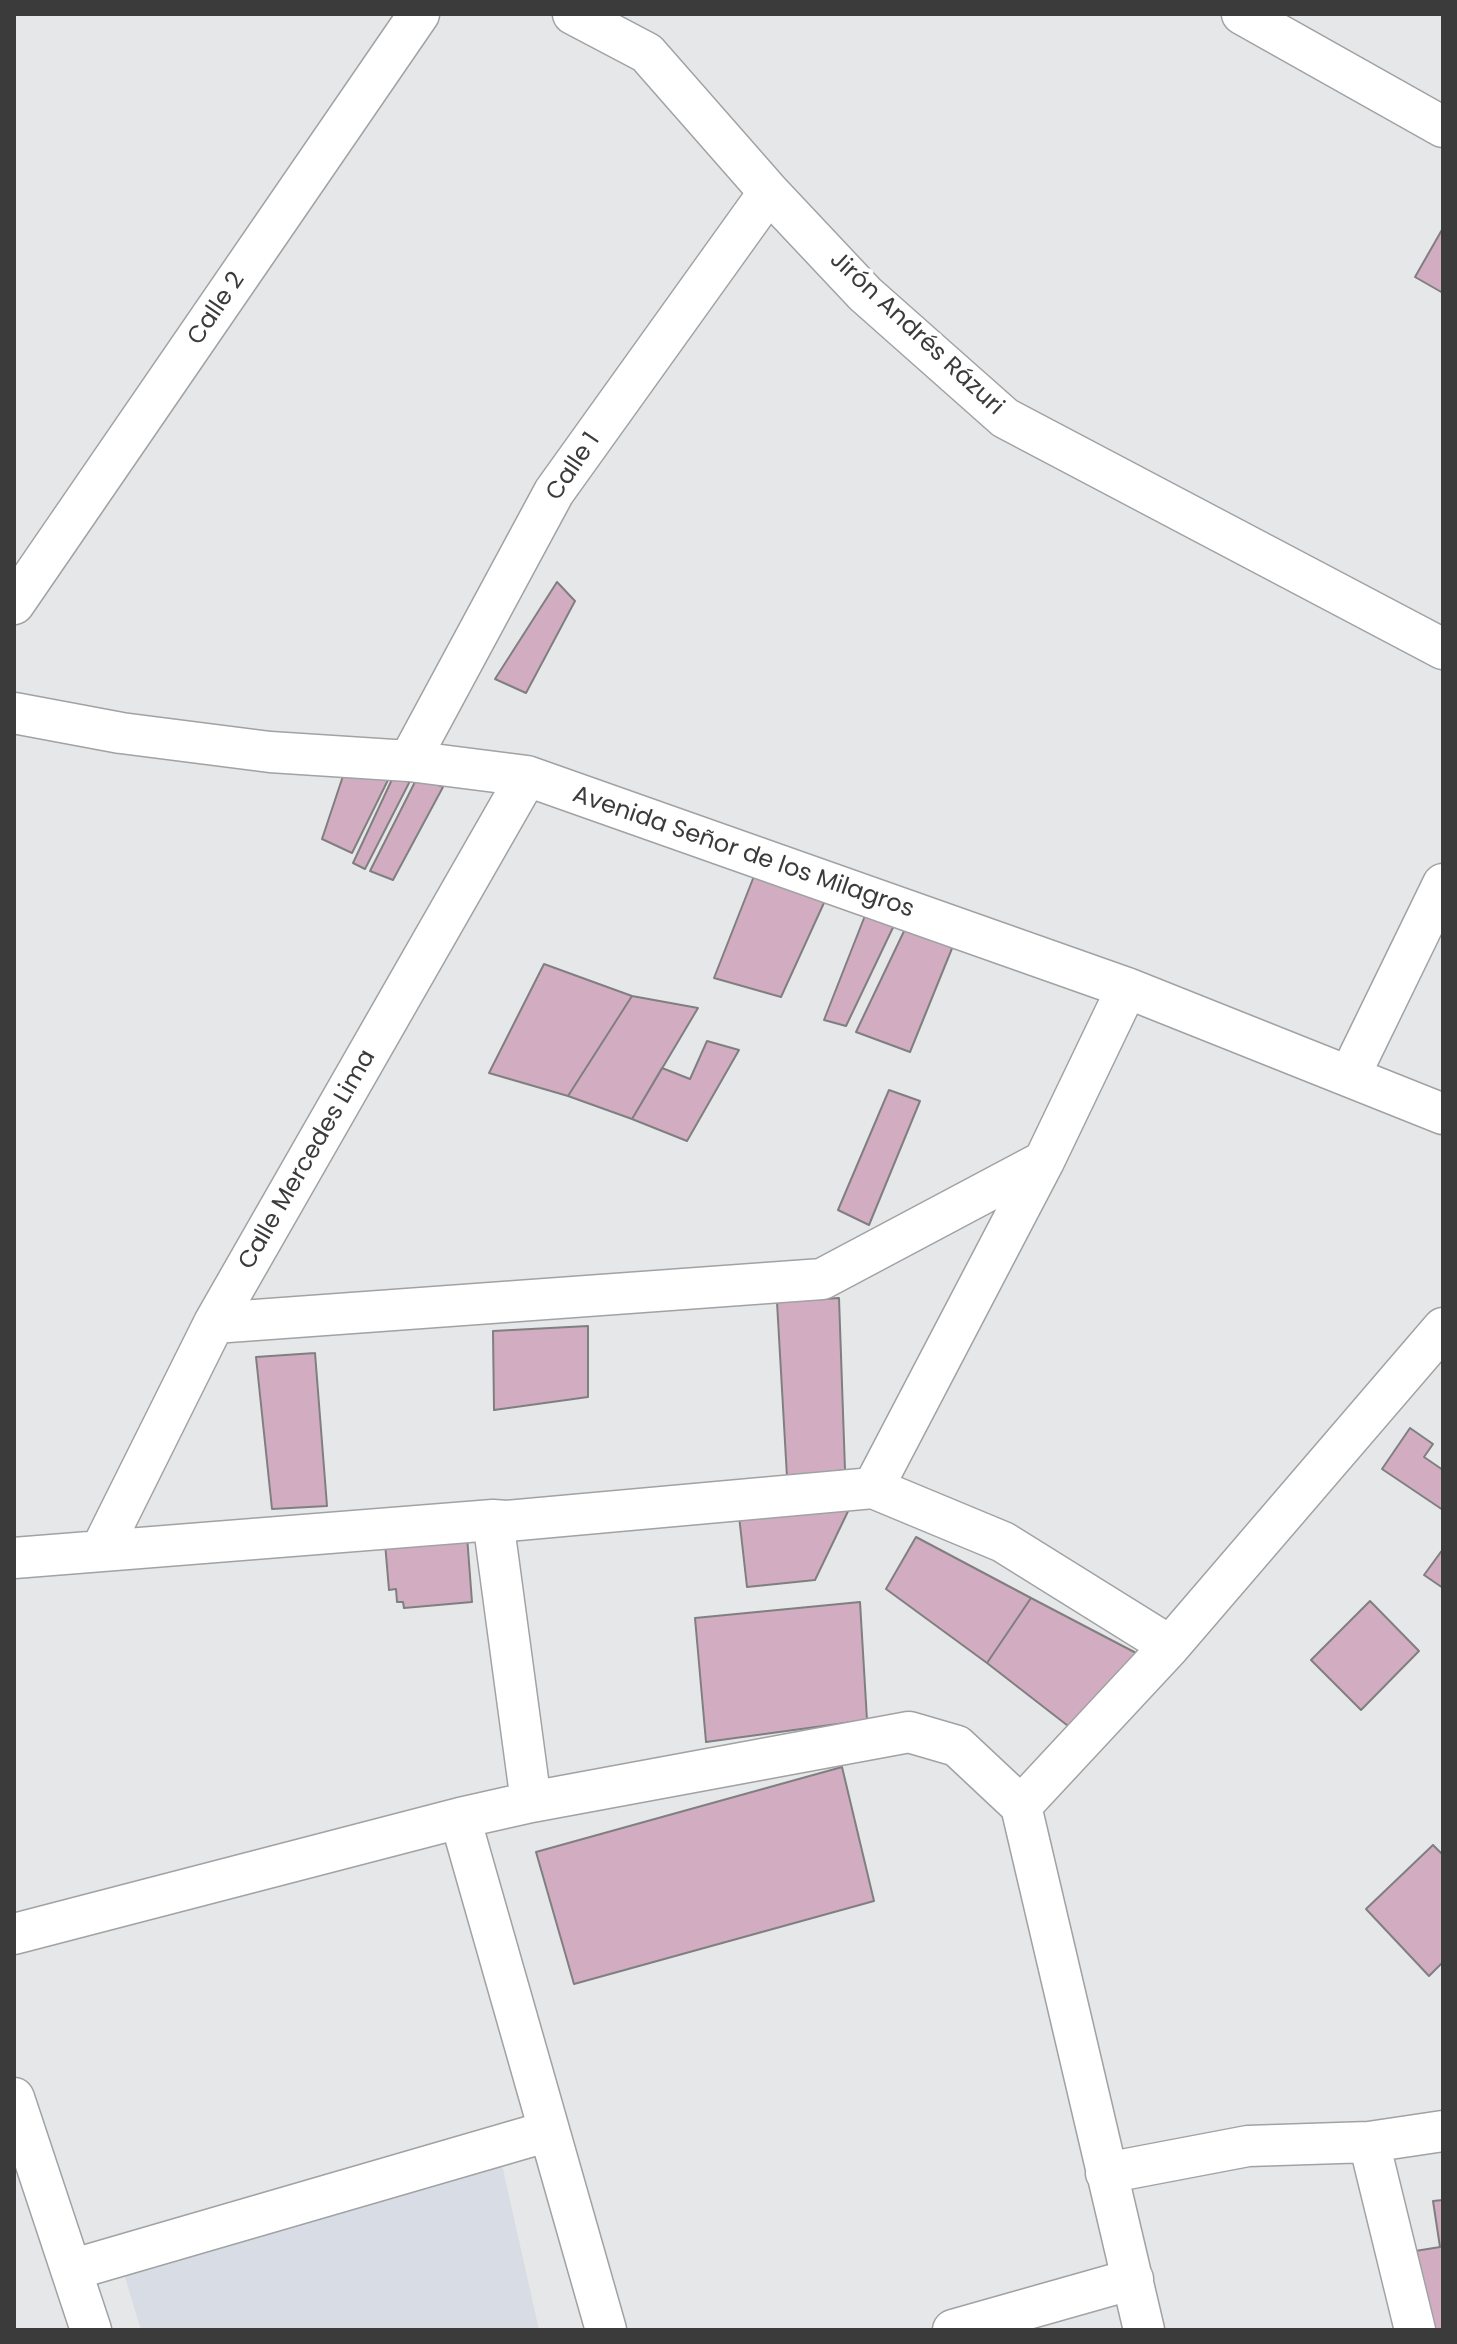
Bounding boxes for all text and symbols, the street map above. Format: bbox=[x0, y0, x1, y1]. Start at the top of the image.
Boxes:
street label: Jirón Andrés Rázuri bbox=[823, 246, 1009, 422]
street label: Calle 2 bbox=[182, 267, 252, 351]
street label: Calle 1 bbox=[541, 428, 607, 506]
street label: Avenida Señor de los Milagros bbox=[569, 781, 917, 925]
street label: Calle Mercedes Lima bbox=[233, 1045, 383, 1275]

